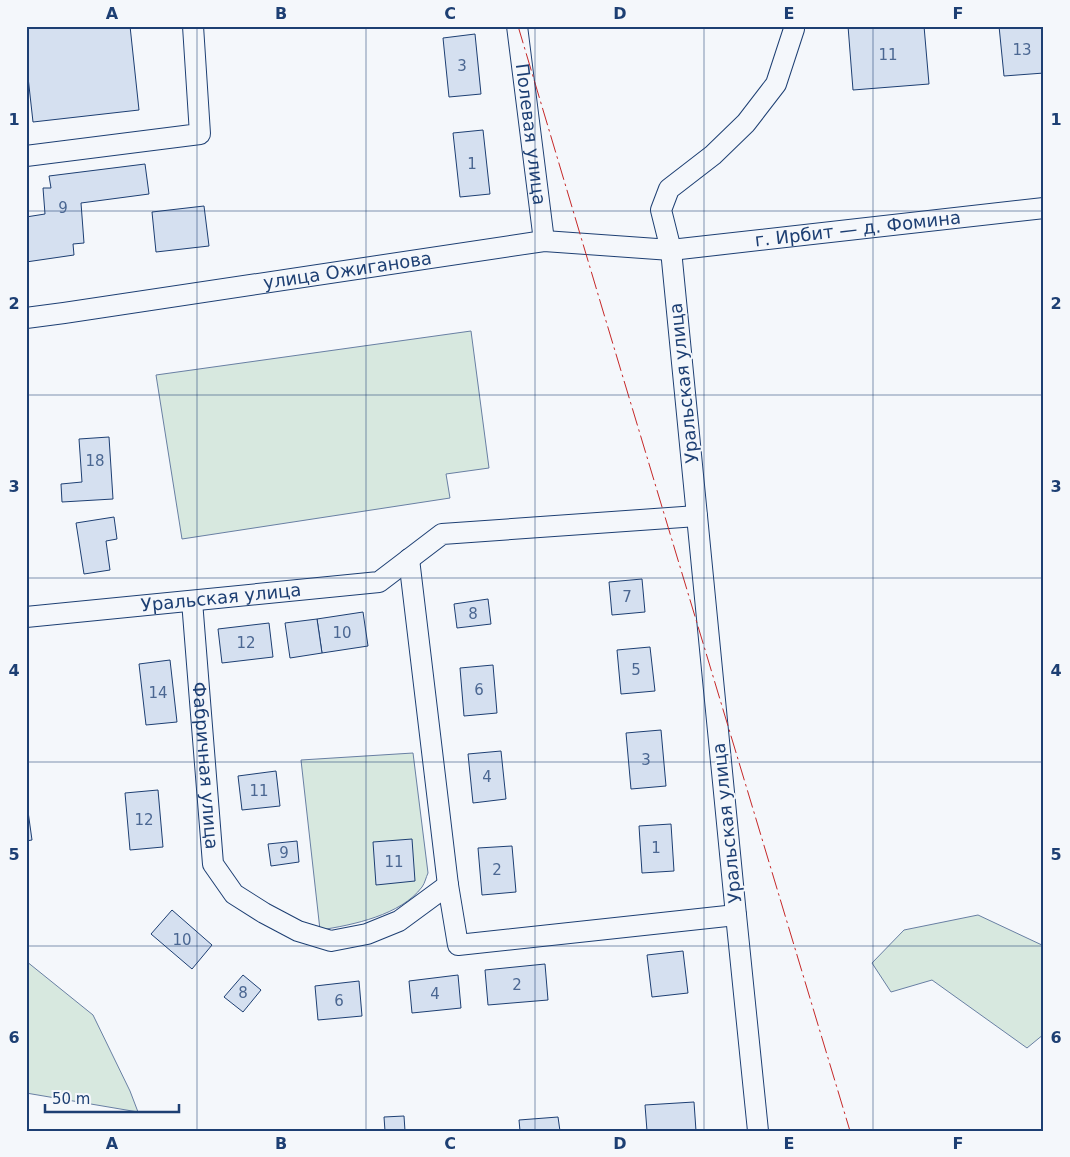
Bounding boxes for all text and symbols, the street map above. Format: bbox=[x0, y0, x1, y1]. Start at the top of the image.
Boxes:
text: A bbox=[106, 4, 119, 23]
text: B bbox=[275, 4, 287, 23]
text: C bbox=[444, 4, 456, 23]
text: D bbox=[613, 4, 627, 23]
text: E bbox=[784, 4, 794, 23]
text: F bbox=[953, 4, 963, 23]
house number: 13 bbox=[1012, 41, 1032, 59]
house number: 11 bbox=[878, 46, 898, 64]
house number: 3 bbox=[457, 57, 467, 75]
street label: Полевая улица bbox=[512, 62, 550, 206]
text: 1 bbox=[8, 110, 20, 129]
text: 1 bbox=[1050, 110, 1062, 129]
house number: 1 bbox=[467, 155, 477, 173]
house number: 9 bbox=[58, 199, 68, 217]
street label: г. Ирбит — д. Фомина bbox=[754, 206, 962, 250]
street label: улица Ожиганова bbox=[262, 247, 433, 293]
text: 2 bbox=[8, 294, 20, 313]
text: 2 bbox=[1050, 294, 1062, 313]
street label: Уральская улица bbox=[665, 302, 702, 464]
house number: 18 bbox=[85, 452, 105, 470]
text: 3 bbox=[8, 477, 20, 496]
text: 3 bbox=[1050, 477, 1062, 496]
street label: Уральская улица bbox=[140, 579, 302, 616]
house number: 7 bbox=[622, 588, 632, 606]
house number: 8 bbox=[468, 605, 478, 623]
house number: 10 bbox=[332, 624, 352, 642]
house number: 12 bbox=[236, 634, 256, 652]
text: 4 bbox=[8, 661, 20, 680]
house number: 5 bbox=[631, 661, 641, 679]
text: 4 bbox=[1050, 661, 1062, 680]
street label: Фабричная улица bbox=[188, 681, 223, 850]
house number: 6 bbox=[474, 681, 484, 699]
house number: 14 bbox=[148, 684, 168, 702]
street label: Уральская улица bbox=[708, 742, 745, 904]
house number: 3 bbox=[641, 751, 651, 769]
house number: 4 bbox=[482, 768, 492, 786]
house number: 11 bbox=[249, 782, 269, 800]
house number: 12 bbox=[134, 811, 154, 829]
house number: 1 bbox=[651, 839, 661, 857]
house number: 9 bbox=[279, 844, 289, 862]
text: 5 bbox=[8, 845, 20, 864]
text: 5 bbox=[1050, 845, 1062, 864]
house number: 11 bbox=[384, 853, 404, 871]
house number: 2 bbox=[492, 861, 502, 879]
house number: 10 bbox=[172, 931, 192, 949]
house number: 2 bbox=[512, 976, 522, 994]
house number: 8 bbox=[238, 984, 248, 1002]
house number: 4 bbox=[430, 985, 440, 1003]
house number: 6 bbox=[334, 992, 344, 1010]
text: 6 bbox=[8, 1028, 20, 1047]
text: 6 bbox=[1050, 1028, 1062, 1047]
scale bar bbox=[45, 1082, 179, 1114]
text: 50 m bbox=[52, 1090, 90, 1108]
text: A bbox=[106, 1134, 119, 1153]
text: B bbox=[275, 1134, 287, 1153]
text: C bbox=[444, 1134, 456, 1153]
text: D bbox=[613, 1134, 627, 1153]
text: E bbox=[784, 1134, 794, 1153]
text: F bbox=[953, 1134, 963, 1153]

